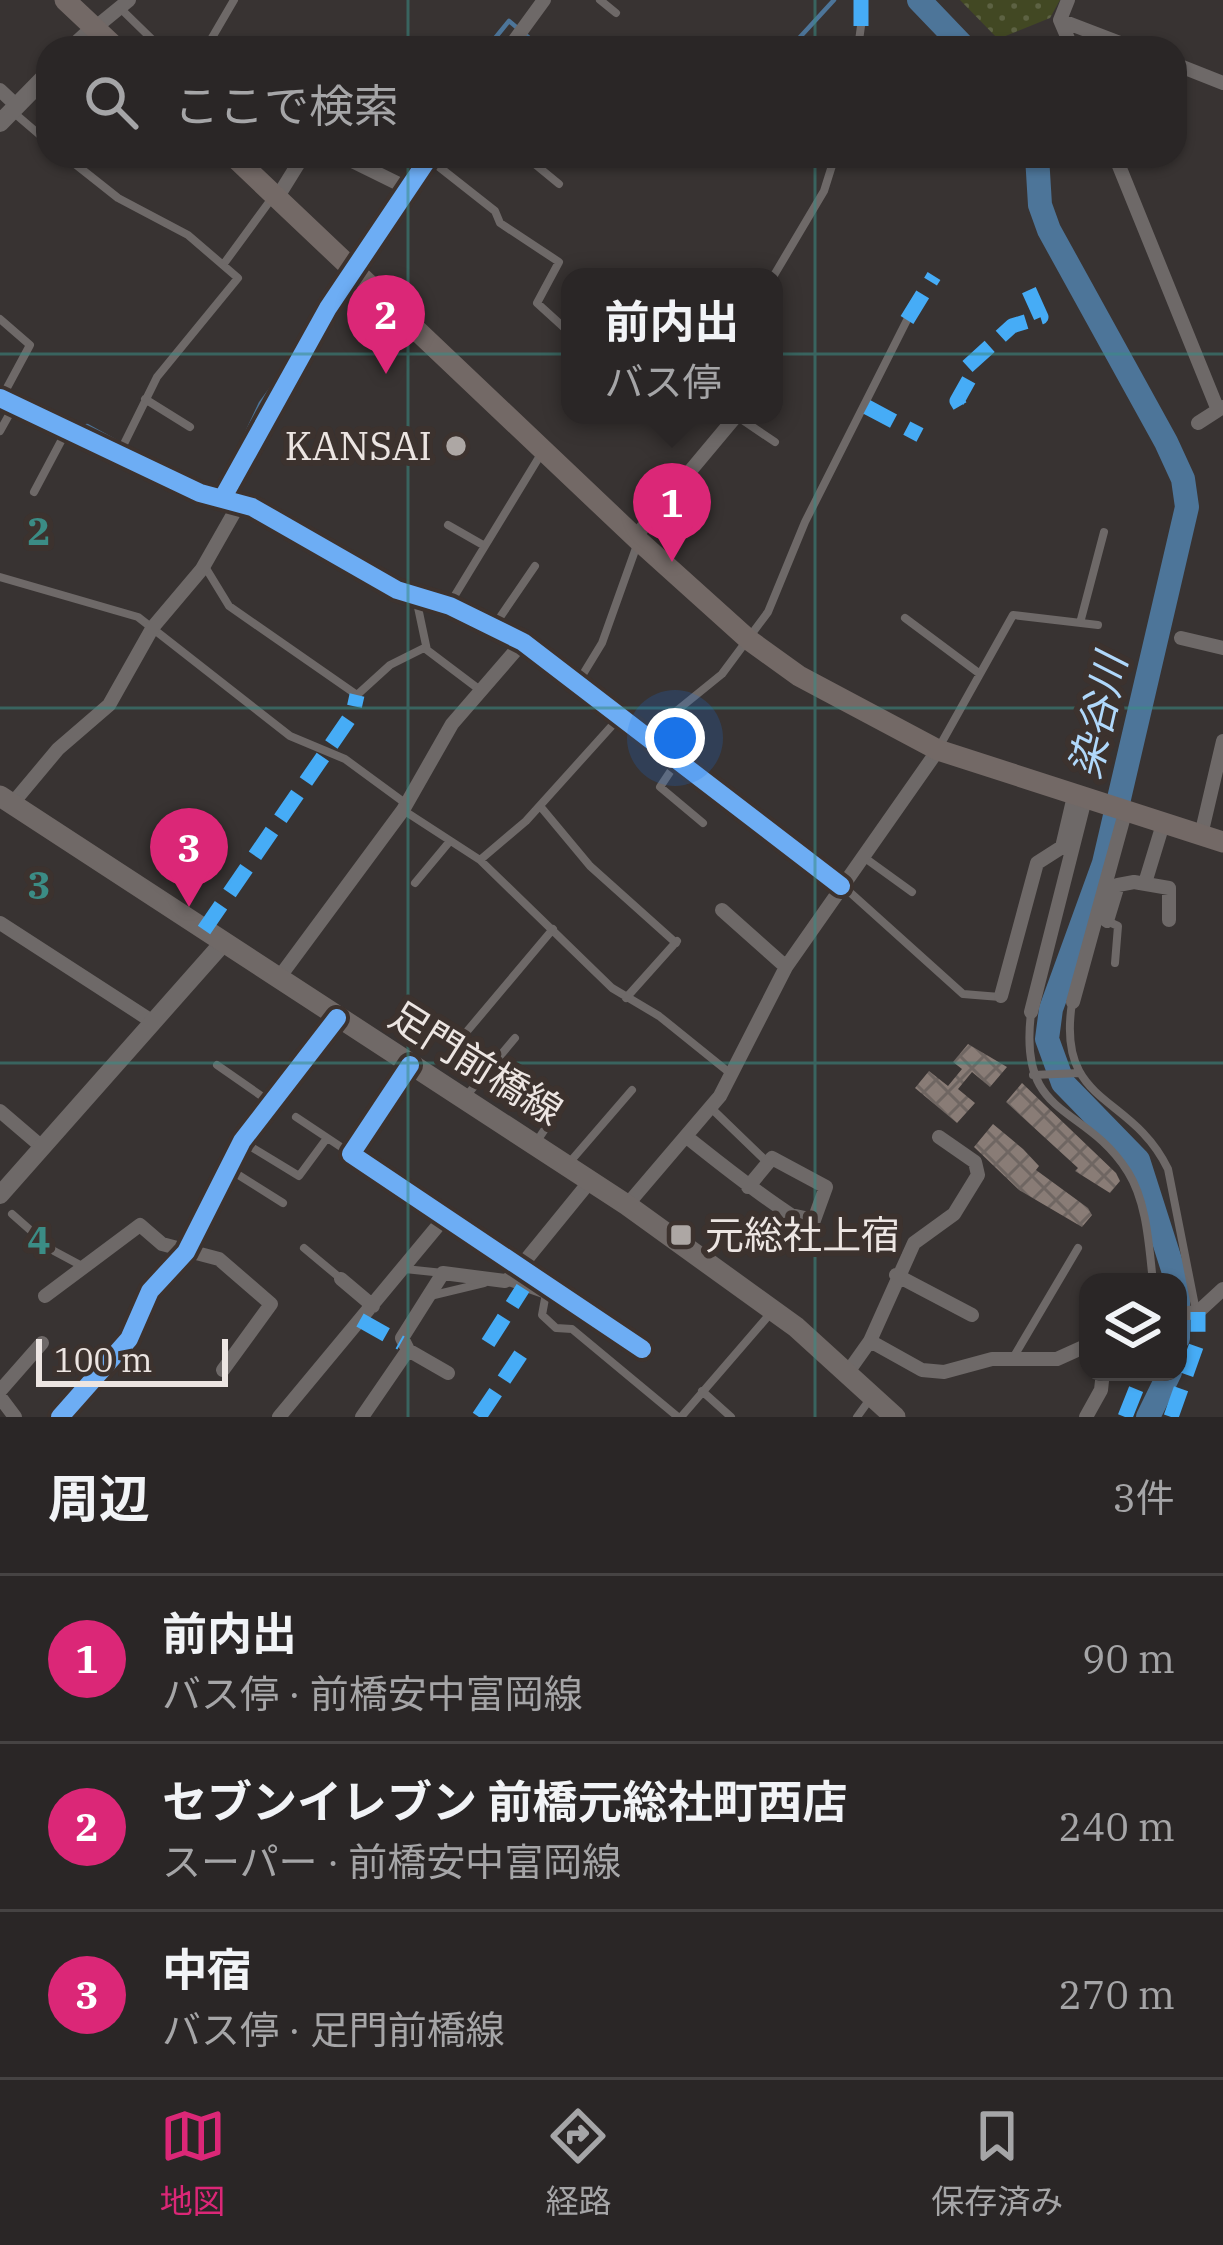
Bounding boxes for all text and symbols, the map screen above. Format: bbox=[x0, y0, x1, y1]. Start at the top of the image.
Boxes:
search box bbox=[36, 36, 1187, 168]
icon: search bbox=[78, 69, 144, 135]
text: ここで検索 bbox=[174, 76, 399, 134]
popup bbox=[561, 268, 783, 424]
pin: 2 bbox=[347, 275, 425, 374]
text: 前内出 bbox=[604, 292, 740, 350]
text: バス停 bbox=[604, 356, 722, 407]
place label: KANSAI bbox=[285, 420, 432, 471]
marker: KANSAI bbox=[443, 433, 469, 459]
pin: 1 bbox=[633, 463, 711, 562]
text: 2 bbox=[27, 505, 51, 556]
water label: 染谷川 bbox=[1057, 644, 1139, 783]
your location bbox=[645, 708, 705, 768]
pin: 3 bbox=[150, 808, 228, 907]
text: 3 bbox=[27, 859, 51, 910]
street label: 足門前橋線 bbox=[380, 989, 572, 1136]
place label: 元総社上宿 bbox=[705, 1209, 900, 1260]
text: 4 bbox=[27, 1214, 51, 1265]
marker: 元総社上宿 bbox=[668, 1222, 694, 1248]
map controls bbox=[1079, 1273, 1187, 1381]
button: layers bbox=[1079, 1273, 1187, 1381]
scale bar bbox=[36, 1333, 228, 1386]
text: 100 m bbox=[54, 1338, 153, 1381]
text: 周辺 bbox=[48, 1465, 150, 1531]
text: 3件 bbox=[1113, 1472, 1175, 1523]
text: 前内出 bbox=[162, 1604, 297, 1662]
text: 1 bbox=[75, 1633, 99, 1684]
text: 90 m bbox=[1082, 1633, 1175, 1684]
text: バス停 · 前橋安中富岡線 bbox=[162, 1668, 583, 1719]
text: セブンイレブン 前橋元総社町西店 bbox=[162, 1772, 847, 1830]
text: 2 bbox=[75, 1801, 99, 1852]
text: 240 m bbox=[1059, 1801, 1175, 1852]
text: スーパー · 前橋安中富岡線 bbox=[162, 1836, 621, 1887]
text: 中宿 bbox=[162, 1940, 252, 1998]
text: 3 bbox=[75, 1969, 99, 2020]
text: 270 m bbox=[1059, 1969, 1175, 2020]
text: バス停 · 足門前橋線 bbox=[162, 2004, 505, 2055]
tab: 地図 bbox=[160, 2103, 226, 2223]
tab: 経路 bbox=[545, 2103, 611, 2223]
tab: 保存済み bbox=[931, 2103, 1063, 2223]

